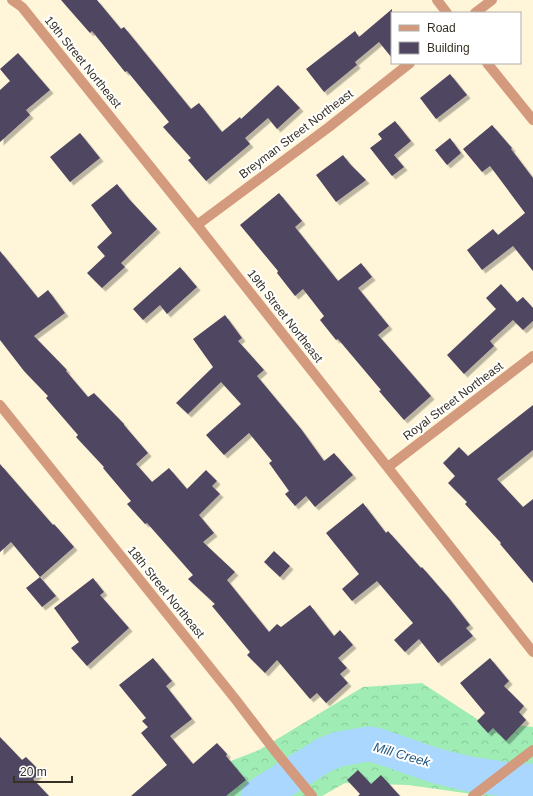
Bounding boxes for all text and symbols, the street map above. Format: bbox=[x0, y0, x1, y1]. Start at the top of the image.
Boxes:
legend bbox=[391, 12, 521, 64]
street label: 19th Street Northeast bbox=[42, 13, 125, 111]
text: Road bbox=[427, 21, 456, 35]
text: Building bbox=[427, 41, 470, 55]
street label: Breyman Street Northeast bbox=[236, 86, 356, 181]
street label: 19th Street Northeast bbox=[244, 267, 326, 366]
street label: Royal Street Northeast bbox=[400, 358, 506, 443]
street label: 18th Street Northeast bbox=[125, 543, 208, 641]
water label: Mill Creek bbox=[372, 739, 433, 770]
scale bar bbox=[14, 758, 72, 784]
text: 20 m bbox=[20, 765, 47, 779]

